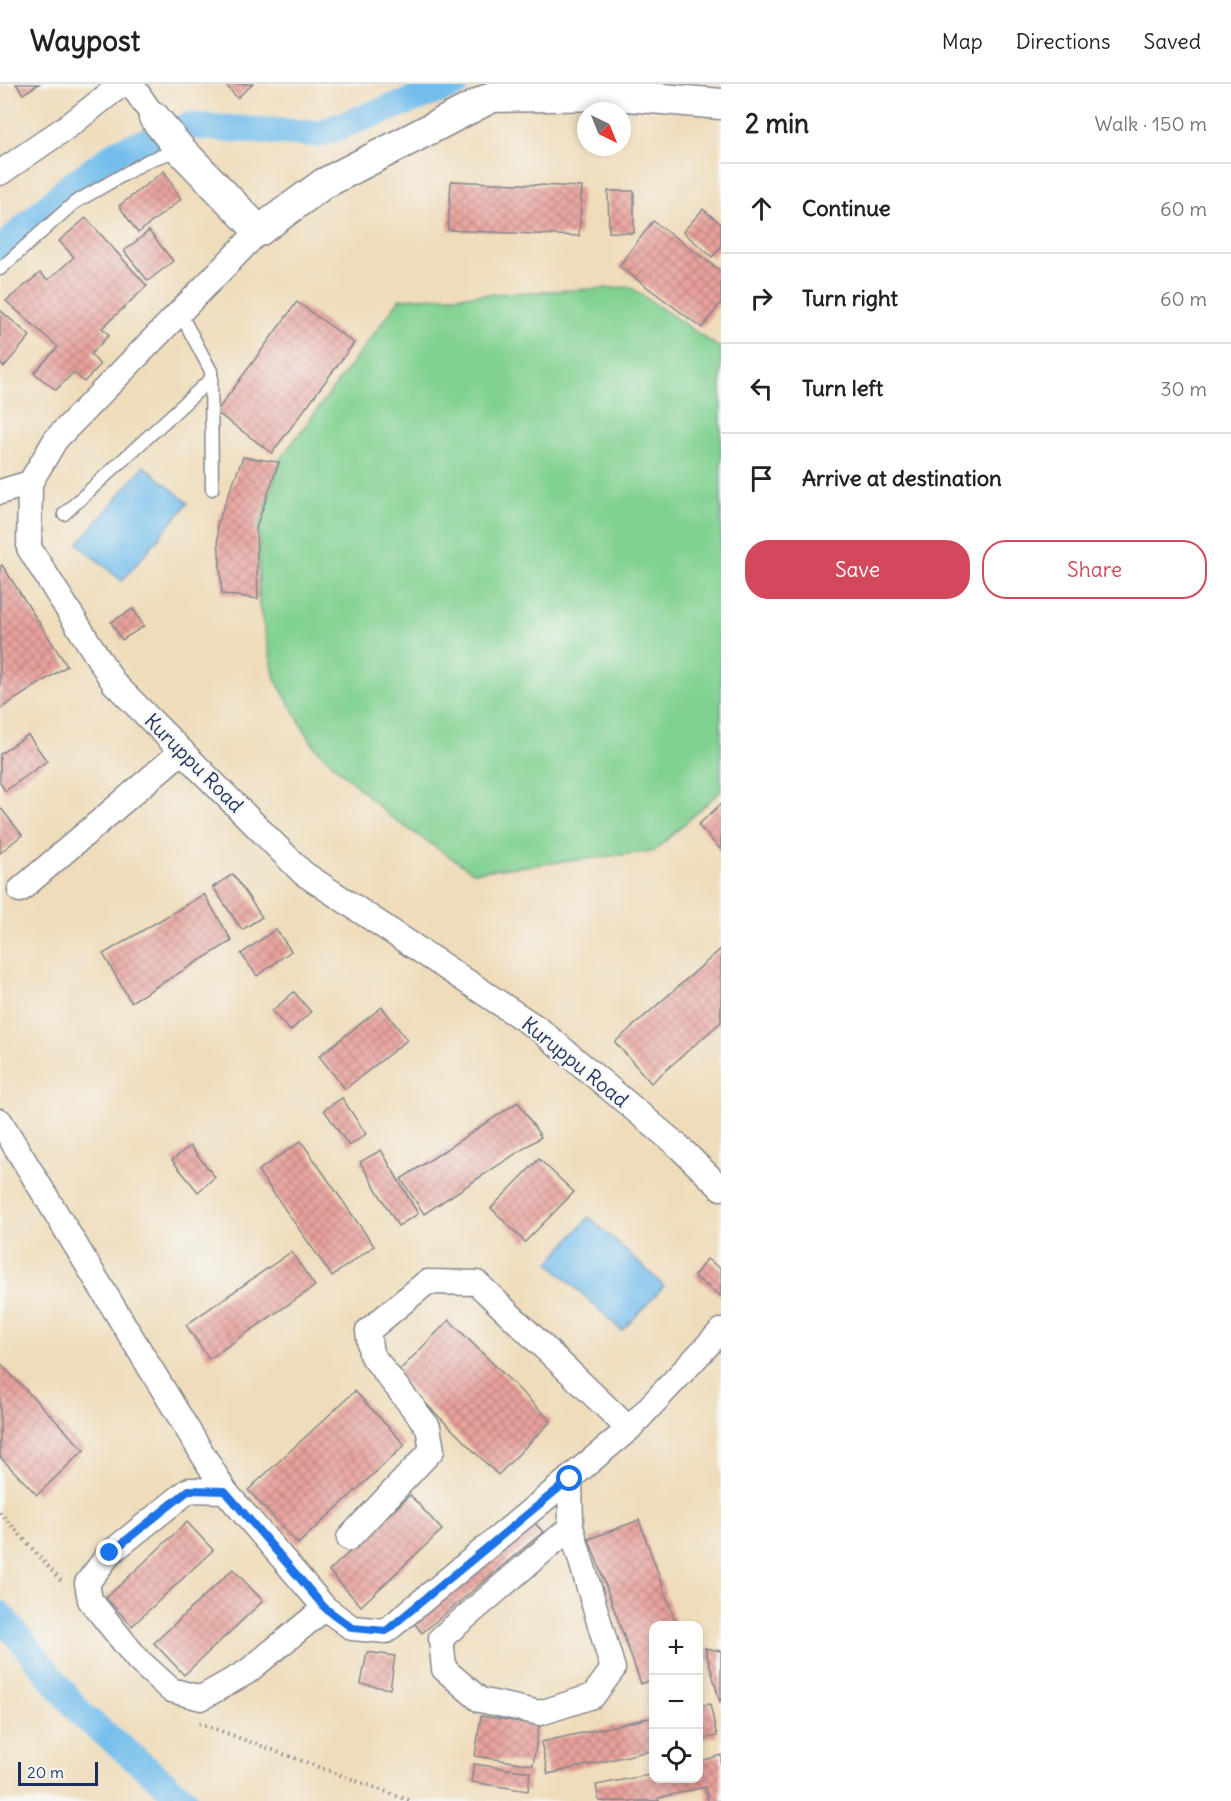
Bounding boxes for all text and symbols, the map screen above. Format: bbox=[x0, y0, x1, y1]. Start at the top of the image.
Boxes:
text: Waypost bbox=[30, 23, 140, 59]
text: Map bbox=[942, 28, 983, 55]
text: Directions bbox=[1016, 28, 1110, 55]
text: Saved bbox=[1143, 28, 1201, 55]
north arrow bbox=[577, 102, 631, 156]
text: 2 min bbox=[745, 107, 809, 140]
text: Walk · 150 m bbox=[1095, 111, 1207, 136]
icon: ahead bbox=[745, 192, 778, 225]
text: Continue bbox=[802, 194, 891, 222]
text: 60 m bbox=[1160, 196, 1207, 221]
icon: right bbox=[745, 282, 778, 315]
text: Turn right bbox=[802, 284, 898, 312]
text: 60 m bbox=[1160, 286, 1207, 311]
icon: left bbox=[745, 372, 778, 405]
text: Turn left bbox=[802, 374, 883, 402]
text: 30 m bbox=[1160, 376, 1207, 401]
icon: arrive bbox=[745, 462, 778, 495]
text: Arrive at destination bbox=[802, 464, 1002, 492]
button: Save bbox=[745, 540, 970, 599]
button: Share bbox=[982, 540, 1207, 599]
street label: Kuruppu Road bbox=[140, 708, 249, 818]
street label: Kuruppu Road bbox=[517, 1011, 634, 1112]
route start bbox=[556, 1465, 582, 1491]
route end bbox=[96, 1539, 122, 1565]
map controls bbox=[649, 1621, 703, 1783]
button: + bbox=[649, 1621, 703, 1675]
button: − bbox=[649, 1675, 703, 1729]
button: locate bbox=[649, 1729, 703, 1783]
scale bar bbox=[18, 1759, 98, 1786]
text: 20 m bbox=[27, 1762, 64, 1782]

